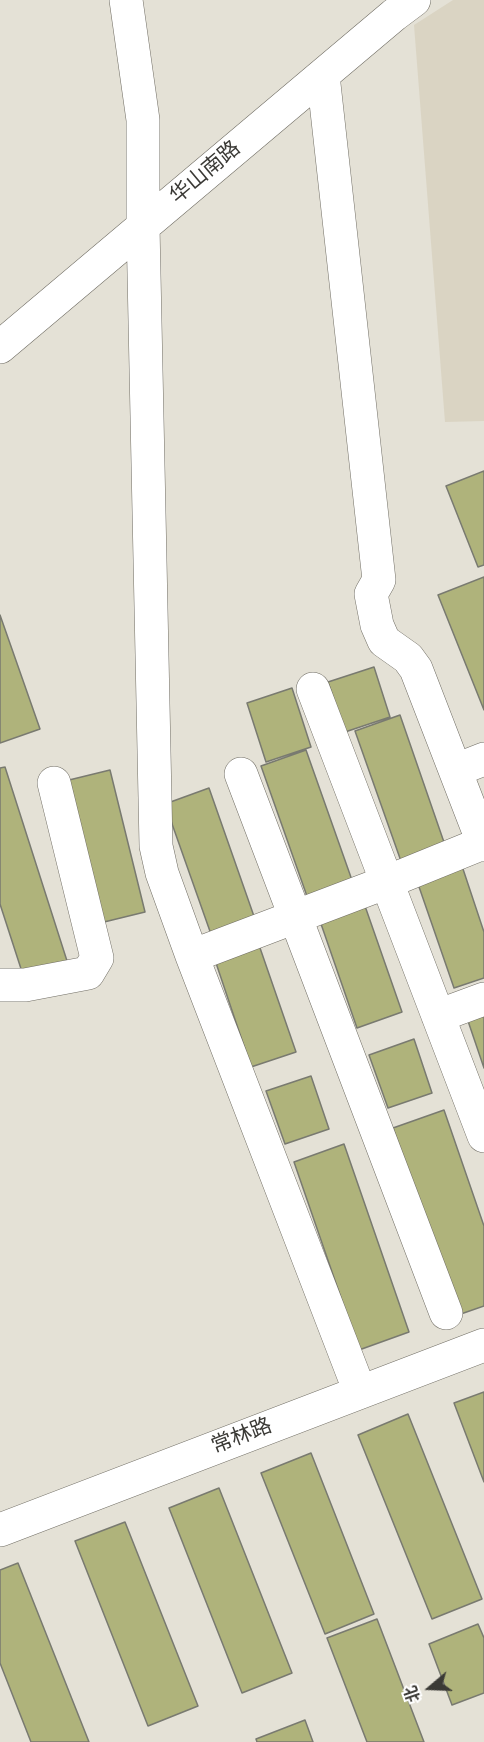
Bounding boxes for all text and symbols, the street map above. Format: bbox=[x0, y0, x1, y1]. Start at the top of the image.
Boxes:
street label: 华山南路 bbox=[166, 136, 246, 210]
street label: 常林路 bbox=[208, 1414, 276, 1460]
north arrow bbox=[400, 1658, 460, 1718]
text: 北 bbox=[400, 1683, 426, 1705]

